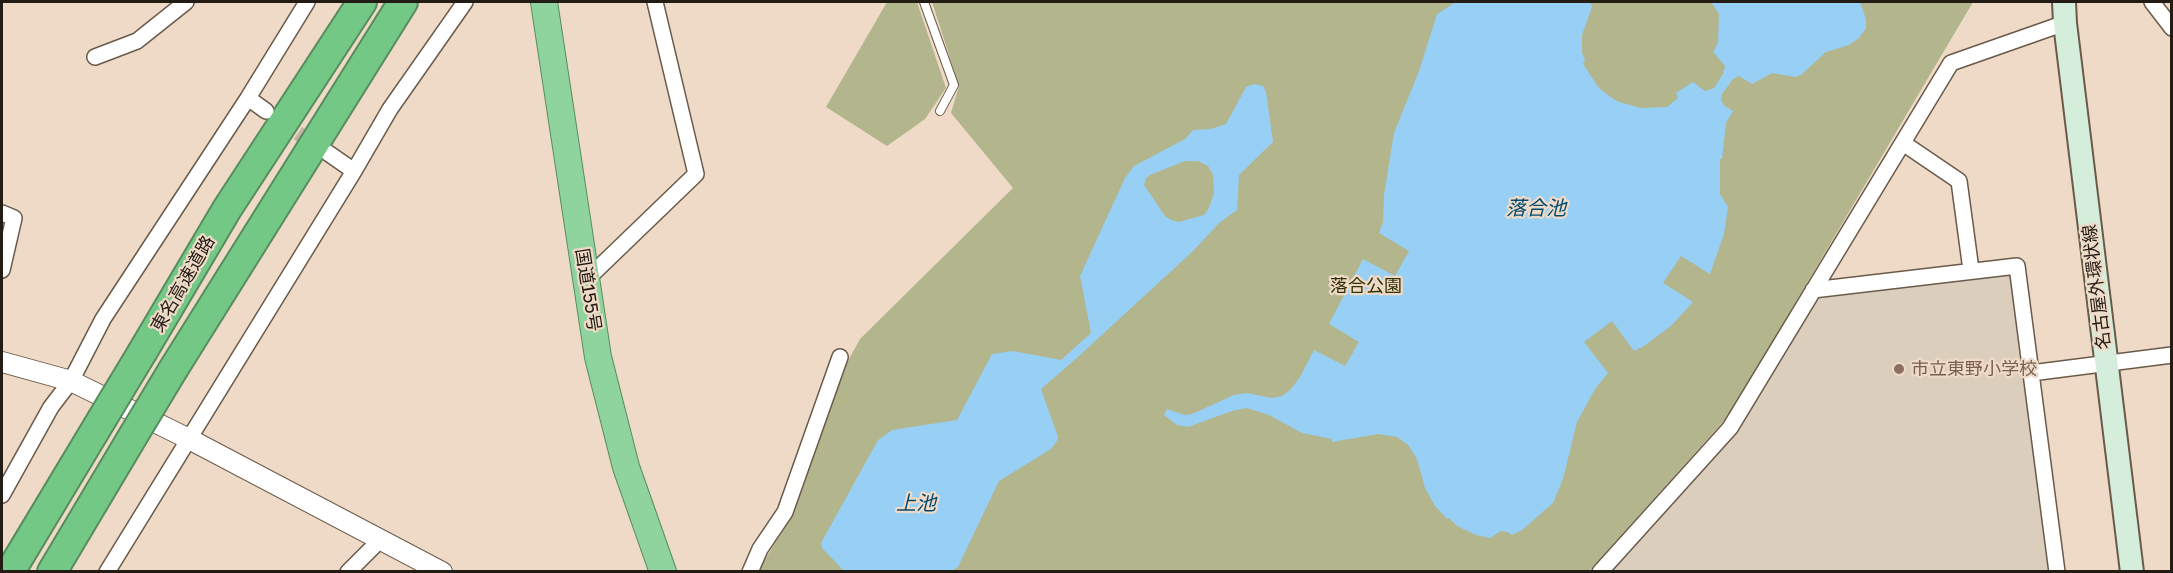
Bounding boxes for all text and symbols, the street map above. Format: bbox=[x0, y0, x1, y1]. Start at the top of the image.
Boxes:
water label: 落合池 bbox=[1506, 197, 1566, 221]
street label: 名古屋外環状線 bbox=[2079, 223, 2115, 351]
street label: 東名高速道路 bbox=[147, 232, 219, 336]
street label: 国道155号 bbox=[571, 247, 605, 333]
park label: 落合公園 bbox=[1330, 275, 1402, 297]
place label: 市立東野小学校 bbox=[1911, 358, 2037, 380]
marker: 市立東野小学校 bbox=[1892, 362, 1906, 376]
water label: 上池 bbox=[896, 492, 936, 516]

